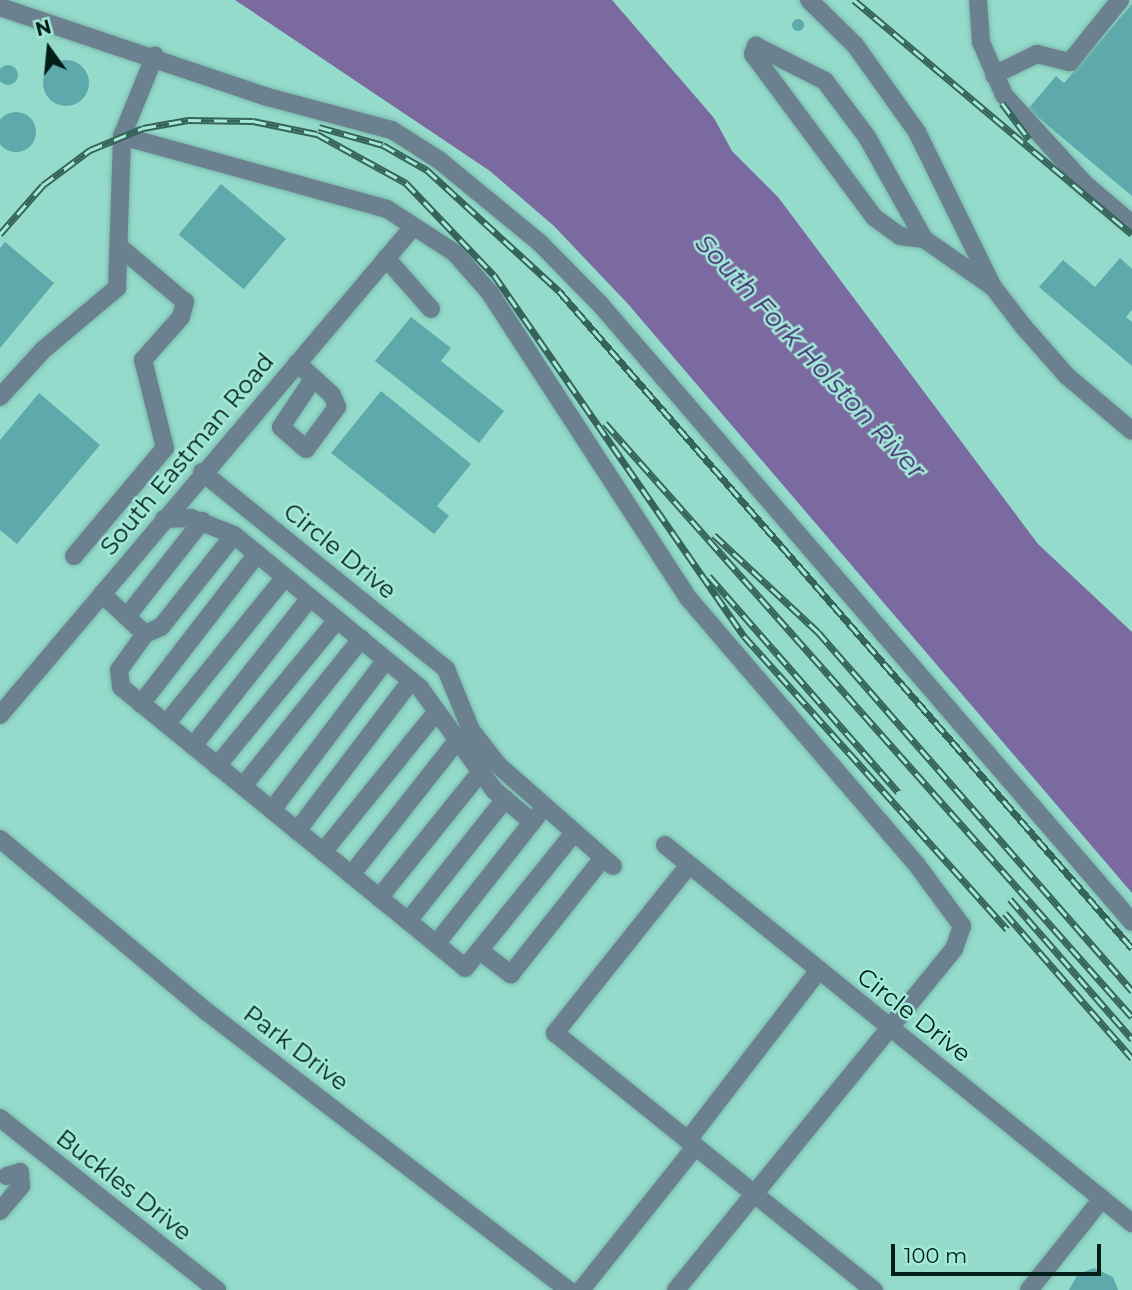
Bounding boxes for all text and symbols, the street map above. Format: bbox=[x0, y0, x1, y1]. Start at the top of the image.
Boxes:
north arrow bbox=[14, 14, 84, 84]
text: N bbox=[33, 15, 54, 41]
water label: South Fork Holston River bbox=[688, 228, 932, 486]
street label: South Eastman Road bbox=[94, 347, 280, 561]
street label: Circle Drive bbox=[278, 497, 402, 605]
street label: Circle Drive bbox=[851, 962, 977, 1068]
street label: Park Drive bbox=[238, 999, 354, 1097]
street label: Buckles Drive bbox=[51, 1123, 197, 1247]
scale bar bbox=[894, 1230, 1104, 1274]
text: 100 m bbox=[904, 1243, 967, 1268]

